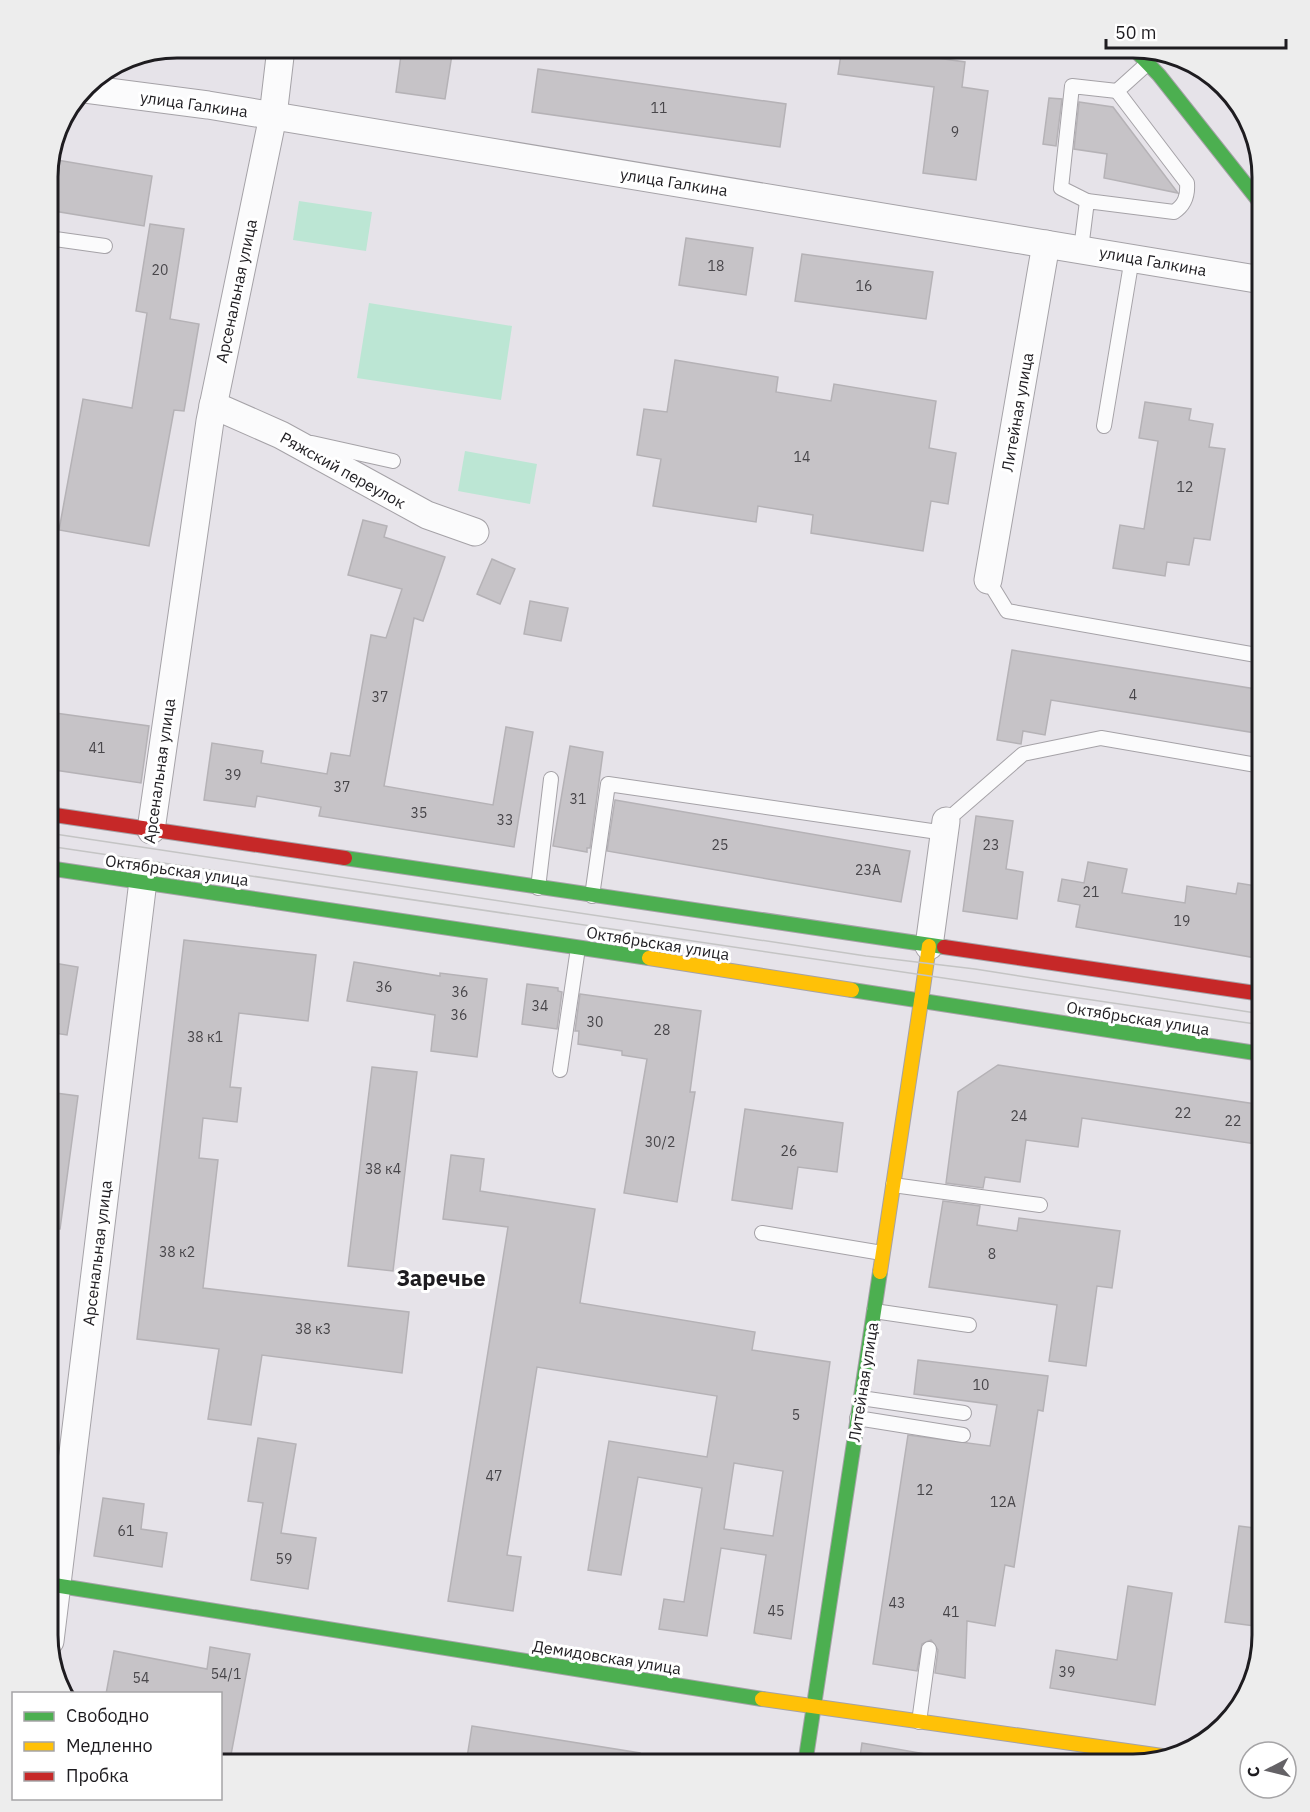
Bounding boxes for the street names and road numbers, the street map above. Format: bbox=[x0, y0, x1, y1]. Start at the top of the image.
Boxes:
street label: улица Галкина bbox=[139, 87, 250, 122]
street label: улица Галкина bbox=[619, 164, 730, 200]
street label: Арсенальная улица bbox=[211, 217, 261, 365]
street label: улица Галкина bbox=[1098, 242, 1209, 280]
street label: Литейная улица bbox=[997, 350, 1037, 473]
street label: Ряжский переулок bbox=[277, 427, 409, 513]
street label: Арсенальная улица bbox=[139, 697, 179, 845]
street label: Октябрьская улица bbox=[104, 850, 250, 890]
street label: Октябрьская улица bbox=[585, 922, 731, 964]
street label: Октябрьская улица bbox=[1065, 997, 1211, 1039]
street label: Арсенальная улица bbox=[78, 1179, 116, 1327]
street label: Литейная улица bbox=[844, 1320, 882, 1443]
street label: Демидовская улица bbox=[531, 1635, 683, 1679]

